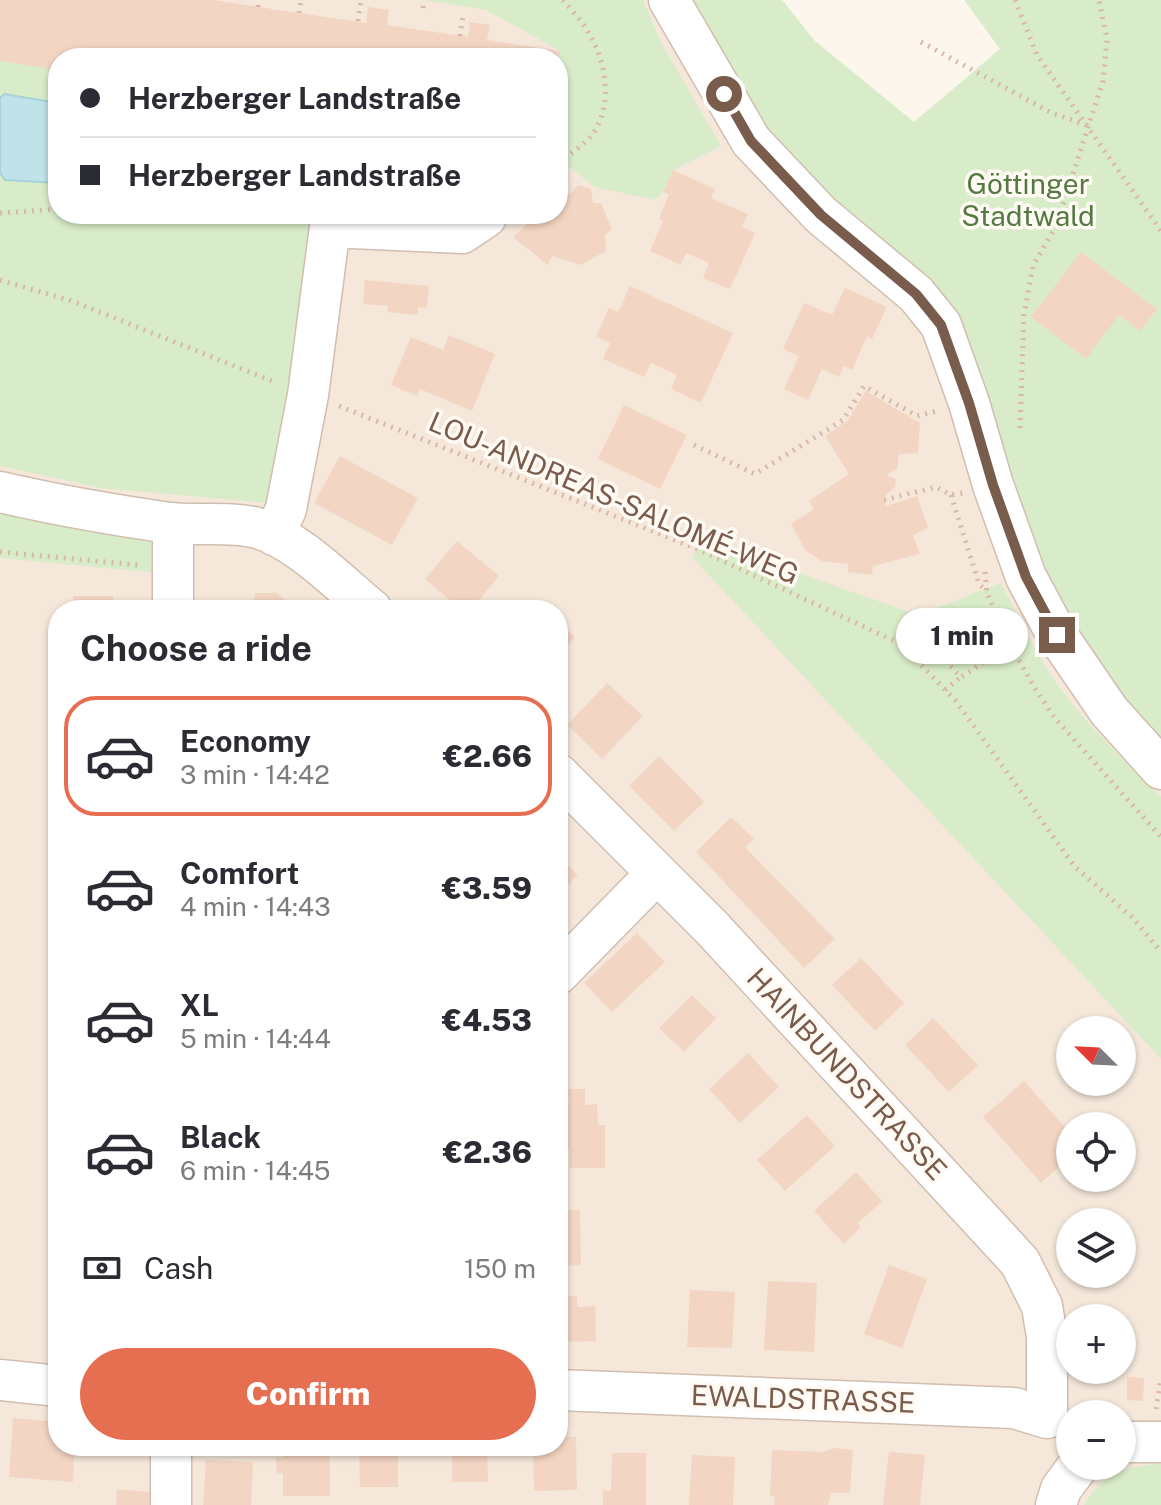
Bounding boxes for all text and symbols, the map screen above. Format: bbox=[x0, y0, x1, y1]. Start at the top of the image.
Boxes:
route start bbox=[706, 76, 742, 112]
text: Herzberger Landstraße bbox=[128, 80, 461, 116]
text: Herzberger Landstraße bbox=[128, 157, 461, 193]
park label: Göttinger Stadtwald bbox=[961, 167, 1095, 232]
street label: LOU-ANDREAS-SALOMÉ-WEG bbox=[424, 404, 804, 591]
callout: 1 min bbox=[897, 607, 1029, 663]
route end bbox=[1039, 617, 1075, 653]
text: 1 min bbox=[930, 620, 994, 651]
text: Choose a ride bbox=[80, 627, 312, 669]
icon: car bbox=[84, 720, 156, 792]
text: Economy bbox=[180, 723, 311, 759]
text: €2.66 bbox=[443, 738, 532, 774]
text: 3 min · 14:42 bbox=[180, 759, 330, 790]
icon: car bbox=[84, 852, 156, 924]
text: Comfort bbox=[180, 855, 299, 891]
text: €3.59 bbox=[442, 870, 532, 906]
text: 4 min · 14:43 bbox=[180, 891, 331, 922]
street label: HAINBUNDSTRASSE bbox=[741, 961, 954, 1186]
icon: car bbox=[84, 984, 156, 1056]
text: XL bbox=[180, 987, 219, 1023]
text: €4.53 bbox=[442, 1002, 532, 1038]
north arrow bbox=[1056, 1016, 1136, 1096]
map controls bbox=[1056, 1016, 1136, 1480]
text: 5 min · 14:44 bbox=[180, 1023, 331, 1054]
button: locate bbox=[1056, 1112, 1136, 1192]
icon: car bbox=[84, 1116, 156, 1188]
text: Black bbox=[180, 1119, 261, 1155]
text: €2.36 bbox=[443, 1134, 532, 1170]
text: 6 min · 14:45 bbox=[180, 1155, 330, 1186]
button: layers bbox=[1056, 1208, 1136, 1288]
icon: cash bbox=[80, 1246, 124, 1290]
text: Cash bbox=[144, 1250, 213, 1286]
text: 150 m bbox=[464, 1253, 536, 1284]
button: + bbox=[1056, 1304, 1136, 1384]
button: Confirm bbox=[80, 1348, 536, 1440]
street label: EWALDSTRASSE bbox=[690, 1378, 916, 1419]
button: − bbox=[1056, 1400, 1136, 1480]

